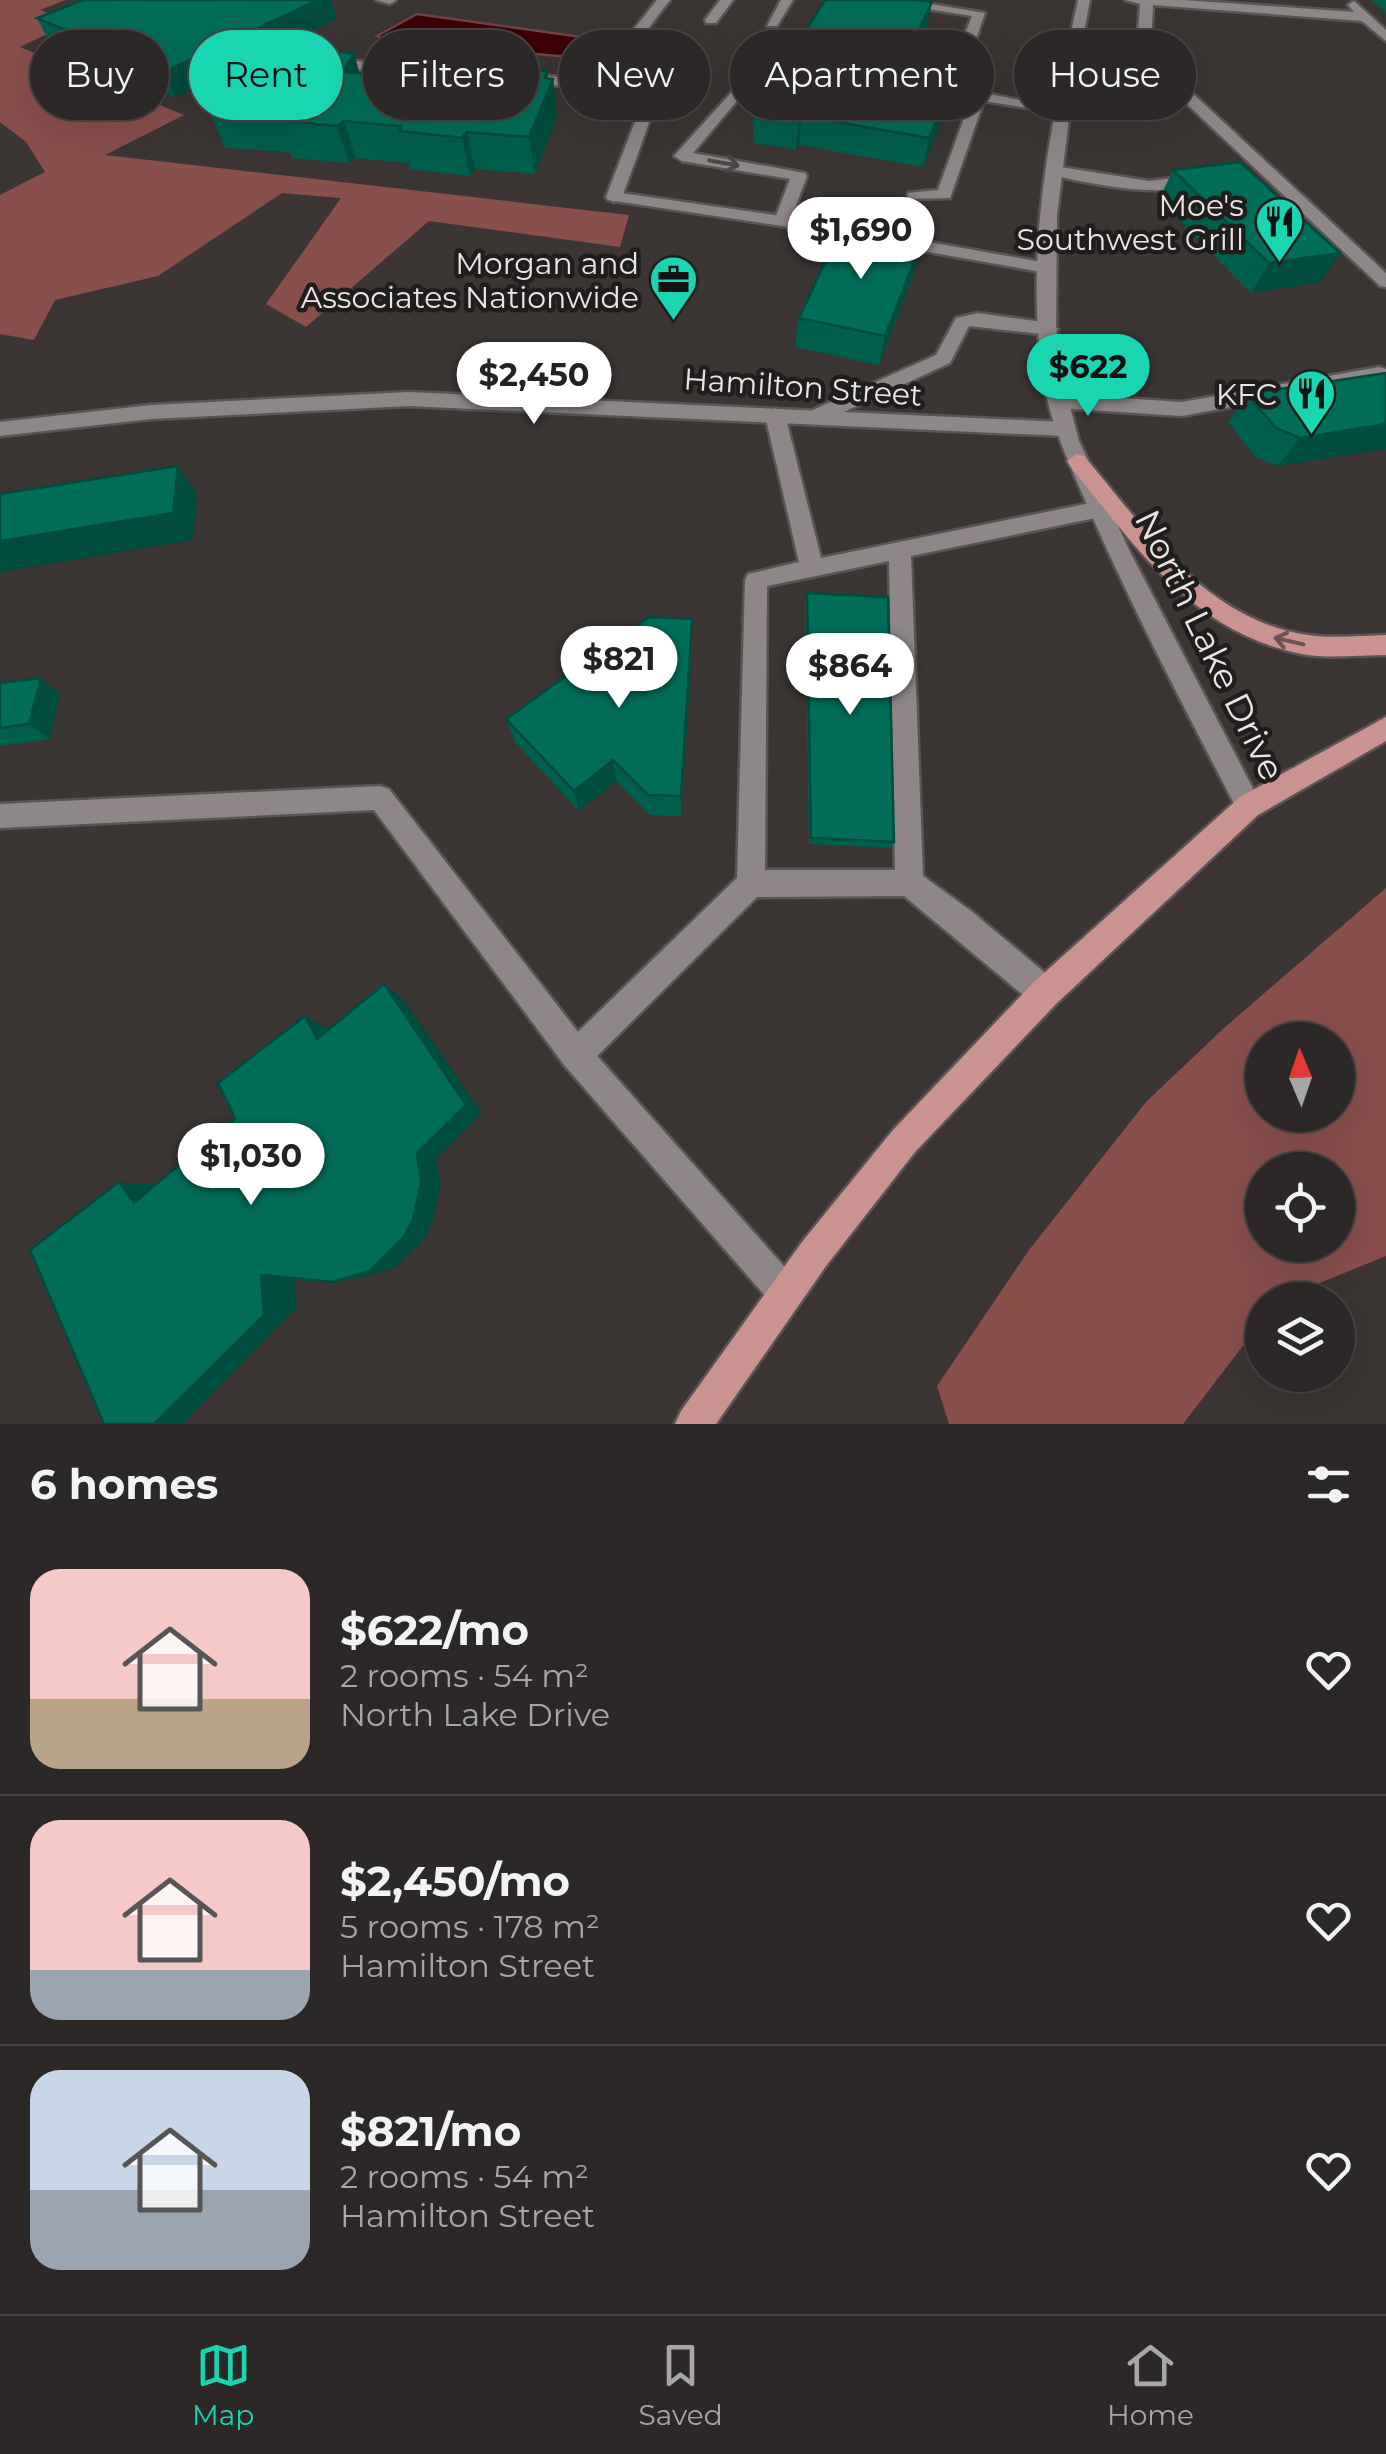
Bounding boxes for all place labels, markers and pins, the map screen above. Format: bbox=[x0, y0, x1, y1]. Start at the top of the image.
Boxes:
place label: Moe's Southwest Grill bbox=[1017, 187, 1244, 258]
restaurant icon: Moe's Southwest Grill bbox=[1253, 196, 1305, 264]
pin: $1,690 bbox=[780, 197, 942, 282]
place label: Morgan and Associates Nationwide bbox=[301, 245, 639, 316]
office icon: Morgan and Associates Nationwide bbox=[648, 254, 700, 322]
pin: $622 bbox=[1029, 334, 1147, 419]
pin: $2,450 bbox=[453, 342, 615, 427]
restaurant icon: KFC bbox=[1286, 368, 1338, 436]
place label: KFC bbox=[1216, 376, 1277, 413]
pin: $821 bbox=[560, 626, 678, 711]
pin: $864 bbox=[791, 633, 909, 718]
pin: $1,030 bbox=[170, 1123, 332, 1208]

